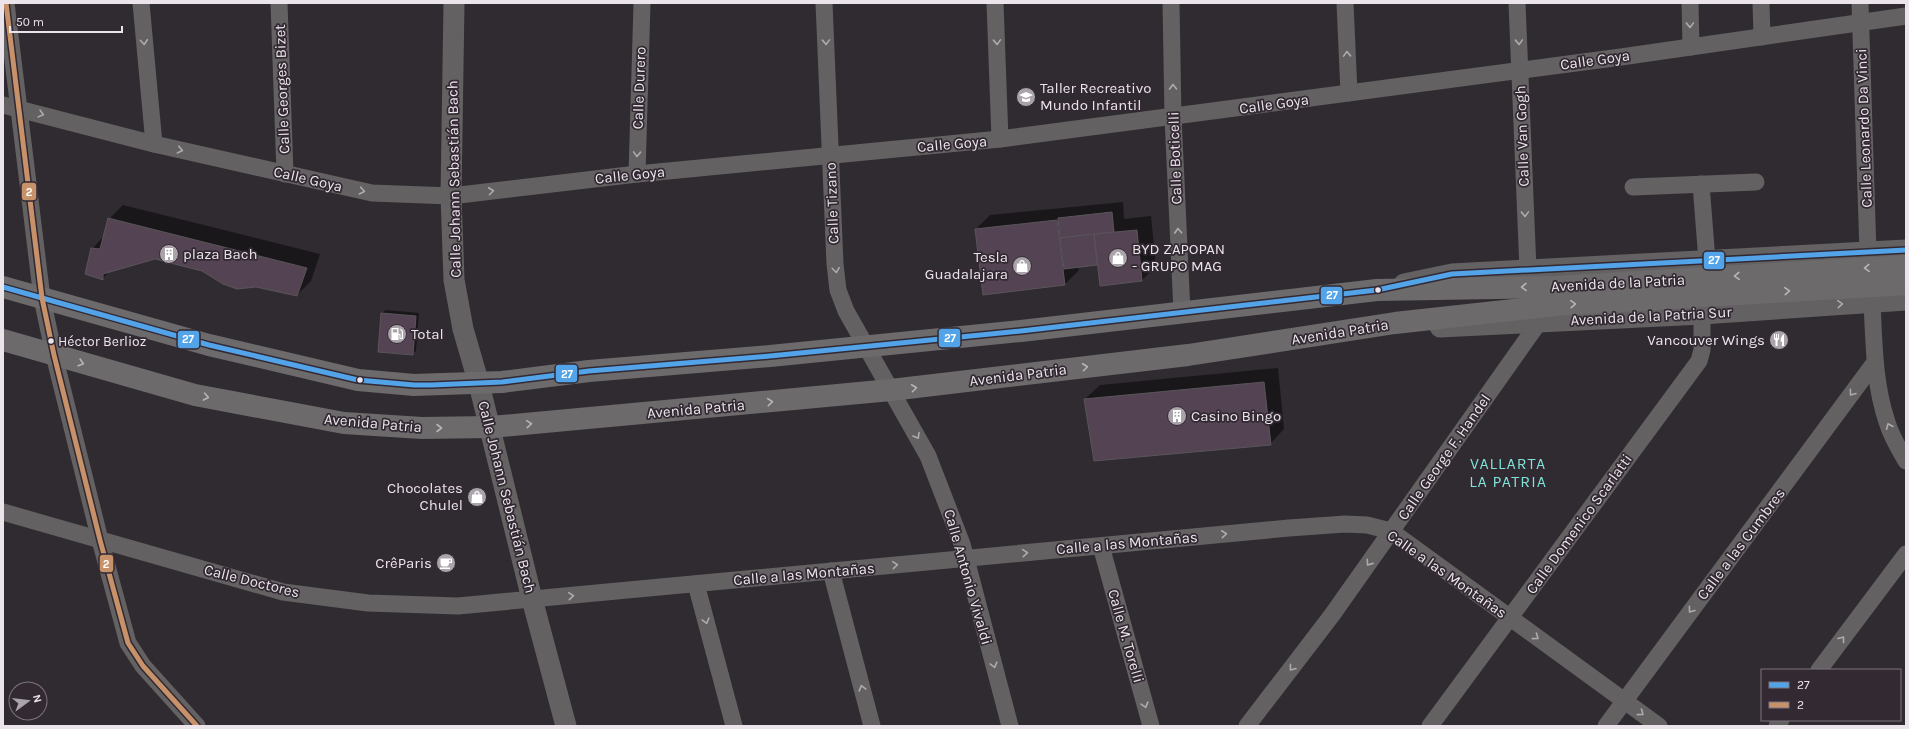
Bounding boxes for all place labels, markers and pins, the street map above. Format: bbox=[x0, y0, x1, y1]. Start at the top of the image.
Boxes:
place label: Taller Recreativo Mundo Infantil bbox=[1040, 79, 1151, 114]
school or university icon: Taller Recreativo Mundo Infantil bbox=[1015, 86, 1037, 108]
place label: BYD ZAPOPAN - GRUPO MAG bbox=[1132, 240, 1225, 275]
building icon: plaza Bach bbox=[158, 243, 180, 265]
place label: plaza Bach bbox=[183, 245, 258, 263]
shop icon: BYD ZAPOPAN - GRUPO MAG bbox=[1107, 247, 1129, 269]
place label: Tesla Guadalajara bbox=[925, 248, 1008, 283]
shop icon: Tesla Guadalajara bbox=[1011, 255, 1033, 277]
unlabelled marker bbox=[1373, 285, 1383, 295]
fuel station icon: Total bbox=[386, 323, 408, 345]
place label: Total bbox=[411, 325, 444, 343]
restaurant icon: Vancouver Wings bbox=[1768, 329, 1790, 351]
place label: Vancouver Wings bbox=[1647, 331, 1765, 349]
place label: Héctor Berlioz bbox=[58, 333, 146, 350]
marker: Héctor Berlioz bbox=[46, 336, 56, 346]
unlabelled marker bbox=[355, 375, 365, 385]
building icon: Casino Bingo bbox=[1166, 405, 1188, 427]
place label: Casino Bingo bbox=[1191, 407, 1281, 425]
place label: Chocolates Chulel bbox=[387, 479, 463, 514]
shop icon: Chocolates Chulel bbox=[466, 486, 488, 508]
cafe icon: CrêParis bbox=[435, 552, 457, 574]
place label: CrêParis bbox=[375, 554, 432, 572]

